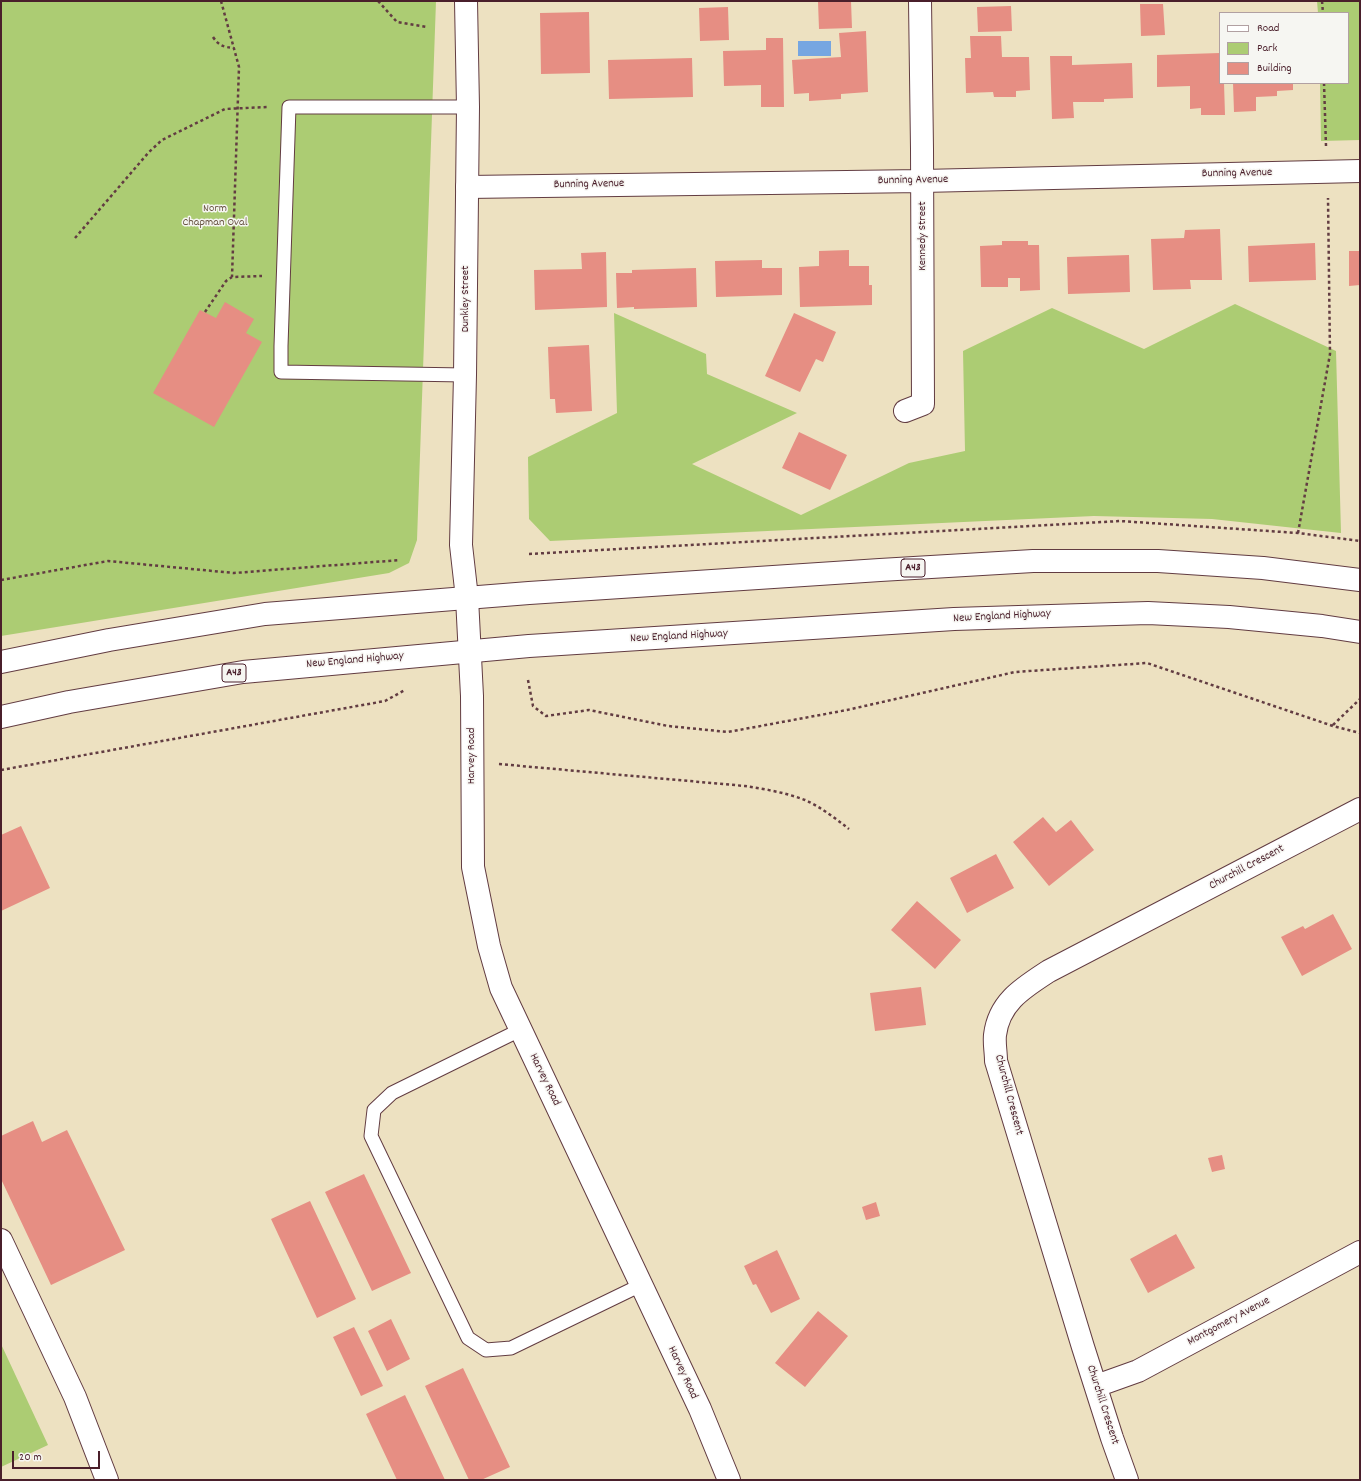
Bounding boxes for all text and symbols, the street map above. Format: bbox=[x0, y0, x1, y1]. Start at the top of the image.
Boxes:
legend bbox=[1219, 12, 1349, 84]
text: Road bbox=[1257, 20, 1279, 37]
text: Park bbox=[1257, 40, 1277, 57]
text: Building bbox=[1257, 60, 1292, 77]
street label: Bunning Avenue bbox=[1202, 166, 1272, 182]
street label: Bunning Avenue bbox=[878, 173, 948, 189]
street label: Bunning Avenue bbox=[554, 177, 624, 193]
street label: Kennedy Street bbox=[916, 201, 930, 271]
park label: Norm Chapman Oval bbox=[182, 202, 248, 230]
street label: Dunkley Street bbox=[459, 266, 473, 332]
road number: A43 bbox=[901, 559, 925, 577]
street label: New England Highway bbox=[953, 607, 1051, 627]
street label: New England Highway bbox=[630, 627, 728, 647]
street label: New England Highway bbox=[306, 650, 404, 672]
road number: A43 bbox=[222, 664, 246, 682]
street label: Harvey Road bbox=[465, 728, 479, 784]
street label: Churchill Crescent bbox=[1207, 842, 1287, 894]
street label: Harvey Road bbox=[525, 1051, 563, 1109]
street label: Churchill Crescent bbox=[990, 1053, 1026, 1137]
street label: Montgomery Avenue bbox=[1185, 1294, 1273, 1350]
street label: Harvey Road bbox=[664, 1344, 700, 1402]
street label: Churchill Crescent bbox=[1082, 1363, 1122, 1447]
scale bar bbox=[14, 1443, 102, 1469]
text: 20 m bbox=[19, 1449, 42, 1466]

